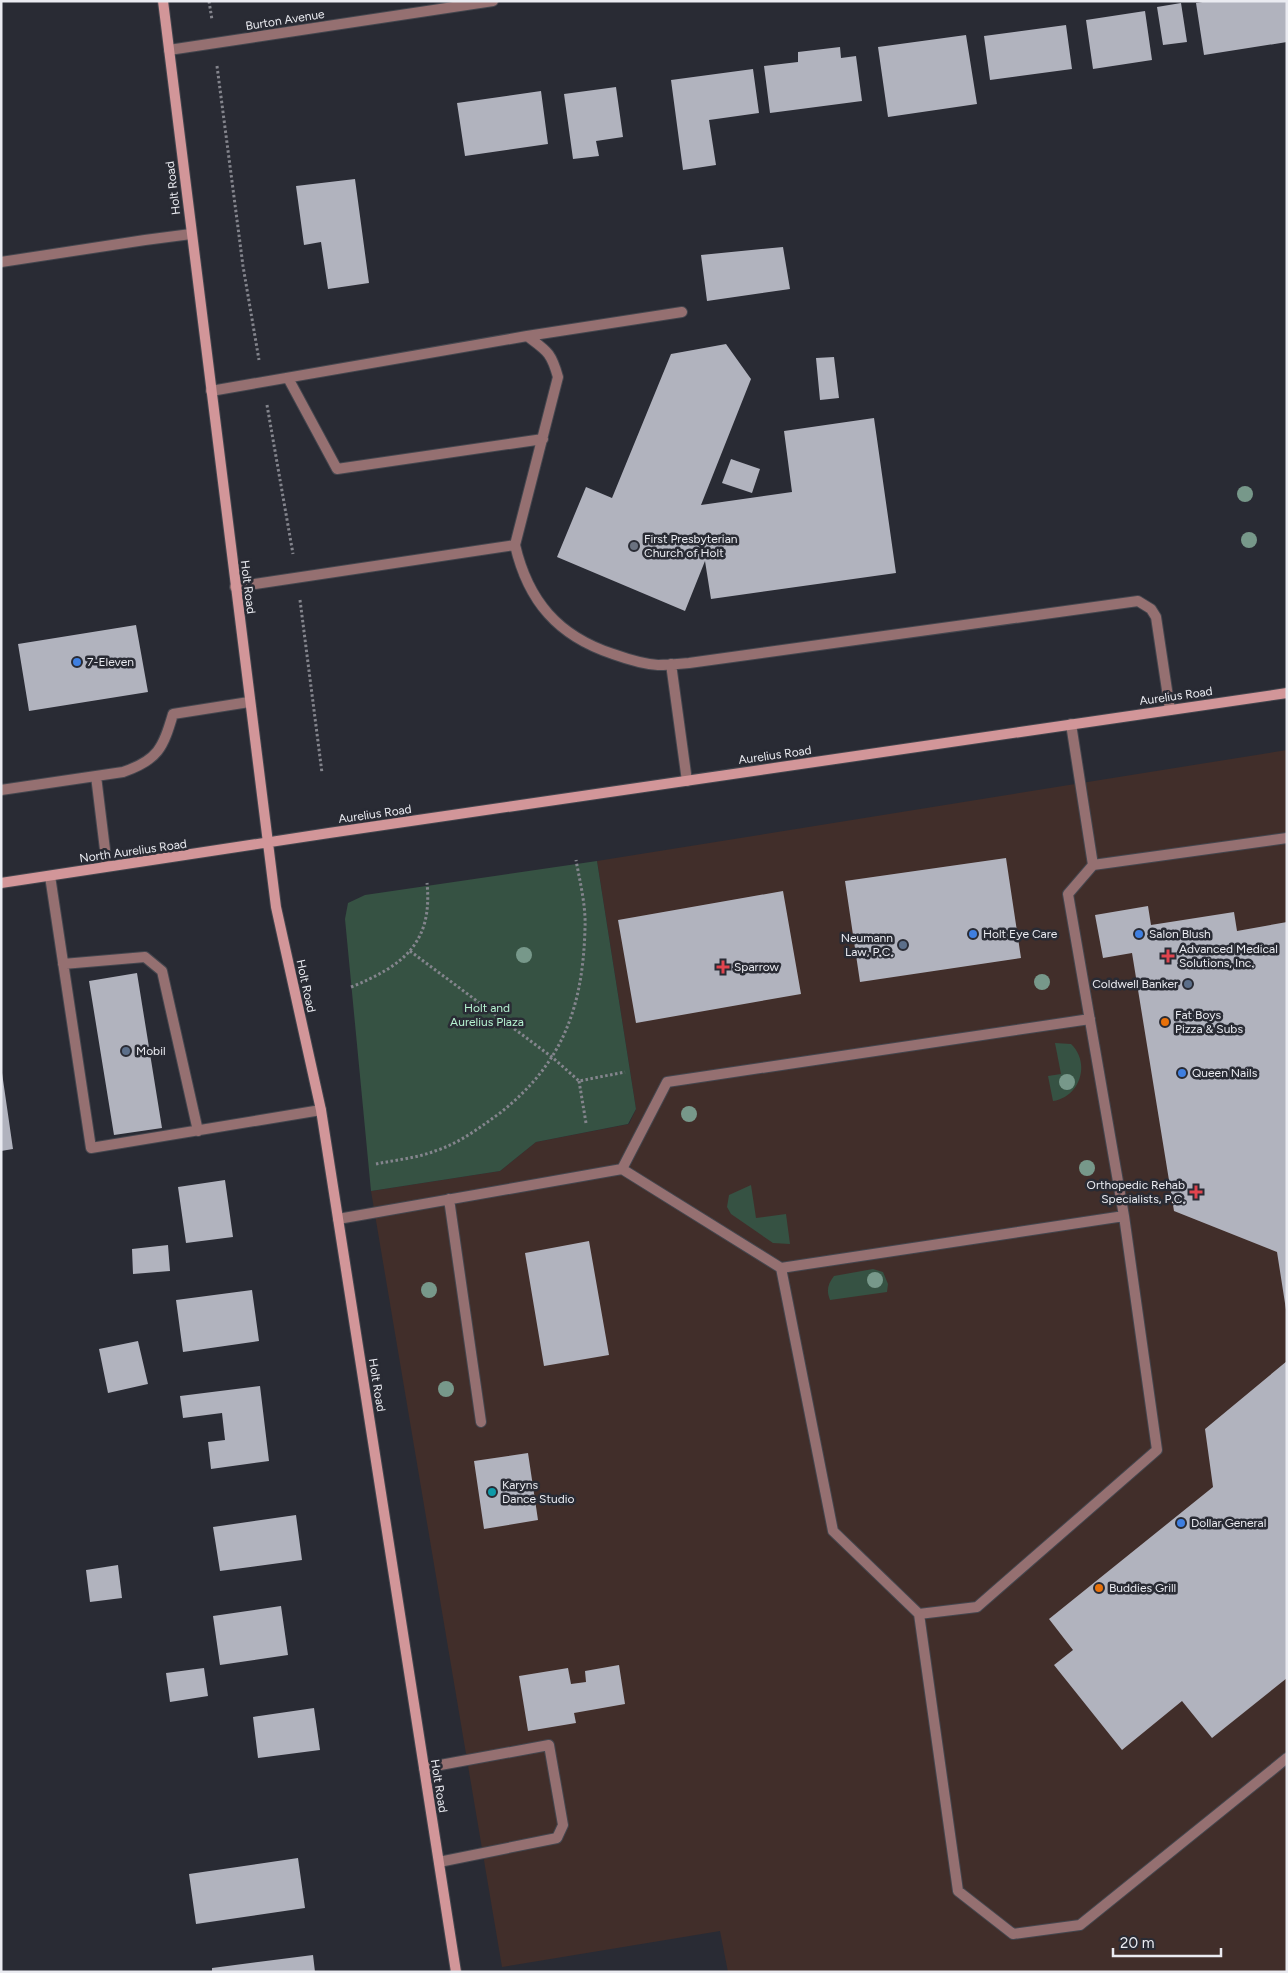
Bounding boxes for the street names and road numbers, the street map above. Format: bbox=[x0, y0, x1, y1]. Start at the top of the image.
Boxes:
street label: Burton Avenue bbox=[244, 7, 326, 33]
street label: Holt Road bbox=[163, 160, 183, 216]
street label: Holt Road bbox=[238, 559, 258, 615]
street label: Aurelius Road bbox=[1139, 684, 1213, 708]
street label: Aurelius Road bbox=[738, 743, 812, 767]
street label: Aurelius Road bbox=[338, 802, 412, 826]
street label: North Aurelius Road bbox=[78, 837, 188, 865]
street label: Holt Road bbox=[294, 958, 318, 1014]
street label: Holt Road bbox=[366, 1357, 388, 1413]
street label: Holt Road bbox=[428, 1758, 450, 1814]

